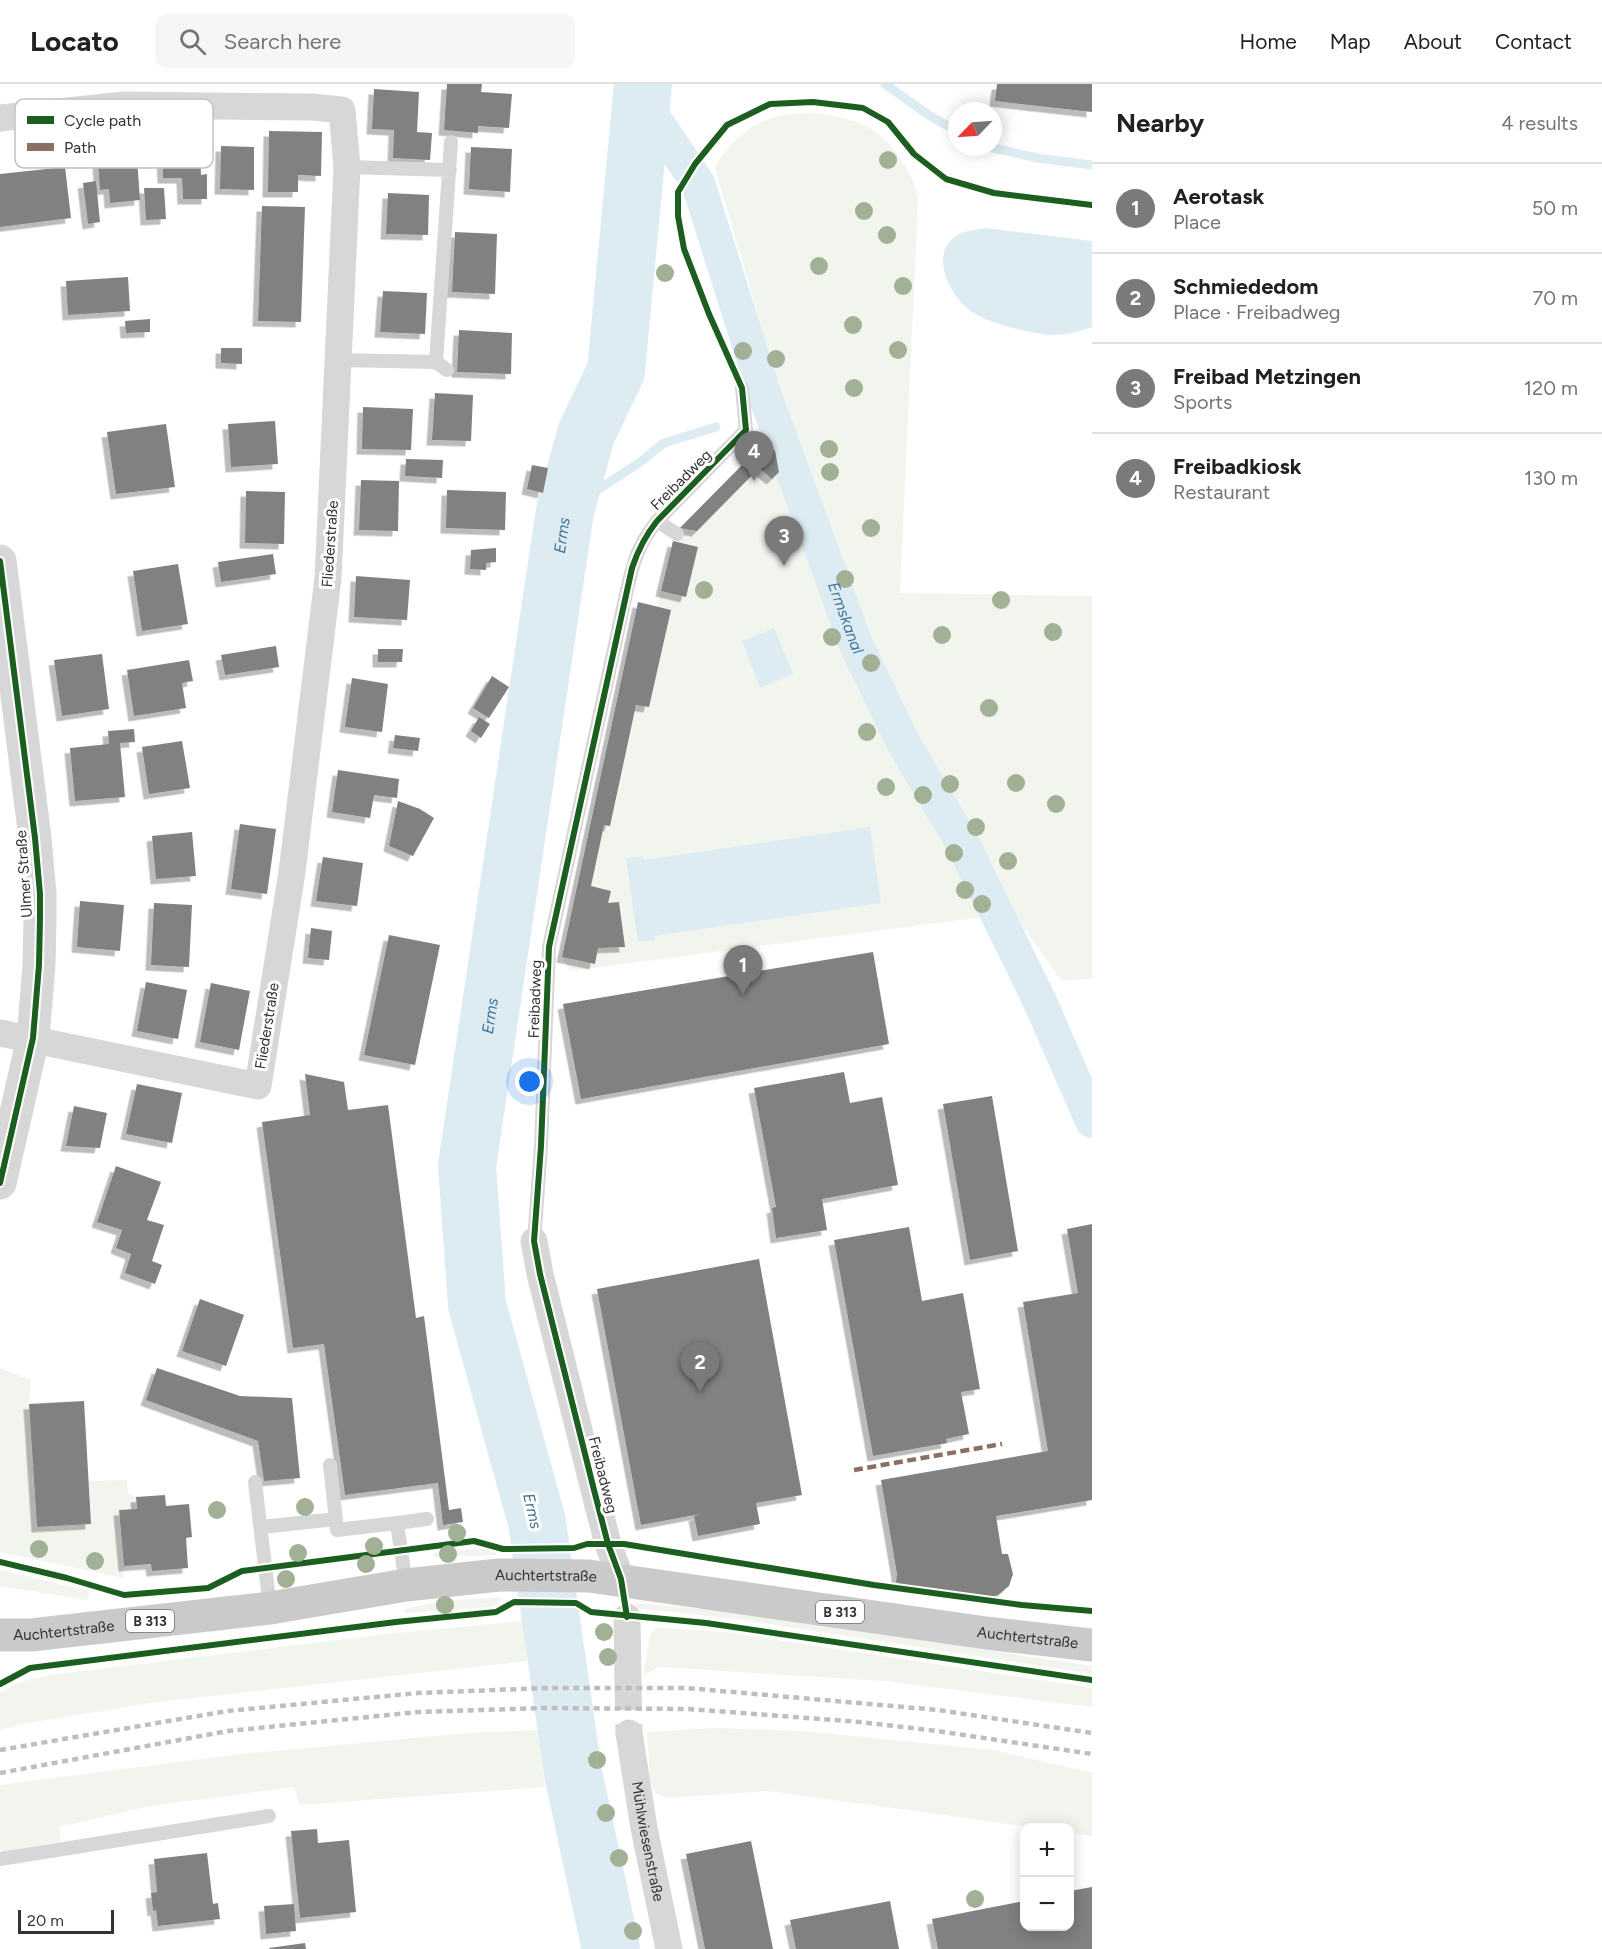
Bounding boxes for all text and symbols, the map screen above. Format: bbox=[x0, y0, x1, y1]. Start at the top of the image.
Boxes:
search box bbox=[155, 14, 575, 68]
text: Locato bbox=[30, 24, 119, 58]
icon: search bbox=[176, 25, 209, 58]
text: Search here bbox=[224, 28, 341, 55]
text: Home bbox=[1240, 29, 1297, 54]
text: Map bbox=[1330, 29, 1371, 54]
text: About bbox=[1404, 29, 1462, 54]
text: Contact bbox=[1495, 29, 1572, 54]
legend bbox=[15, 99, 213, 168]
north arrow bbox=[948, 102, 1002, 156]
text: Nearby bbox=[1116, 107, 1204, 139]
text: Cycle path bbox=[64, 111, 141, 130]
text: 4 results bbox=[1501, 111, 1578, 135]
text: Path bbox=[64, 138, 96, 157]
text: Aerotask bbox=[1173, 183, 1264, 210]
text: 1 bbox=[1131, 196, 1140, 220]
text: 50 m bbox=[1532, 196, 1578, 220]
text: Place bbox=[1173, 210, 1221, 234]
text: Schmiededom bbox=[1173, 273, 1318, 300]
text: 2 bbox=[1130, 286, 1141, 310]
text: 70 m bbox=[1532, 286, 1578, 310]
text: Place · Freibadweg bbox=[1173, 300, 1341, 324]
text: Freibad Metzingen bbox=[1173, 363, 1361, 390]
text: 3 bbox=[1130, 376, 1141, 400]
text: 120 m bbox=[1524, 376, 1578, 400]
text: Sports bbox=[1173, 390, 1232, 414]
pin: 4 bbox=[734, 432, 774, 481]
street label: Freibadweg bbox=[647, 446, 715, 514]
text: Freibadkiosk bbox=[1173, 453, 1302, 480]
text: 4 bbox=[1129, 466, 1142, 490]
text: 130 m bbox=[1524, 466, 1578, 490]
text: Restaurant bbox=[1173, 480, 1270, 504]
street label: Fliederstraße bbox=[318, 500, 342, 588]
water label: Erms bbox=[550, 516, 574, 554]
pin: 3 bbox=[764, 516, 804, 566]
water label: Ermskanal bbox=[824, 579, 868, 657]
street label: Ulmer Straße bbox=[12, 830, 36, 918]
pin: 1 bbox=[724, 946, 762, 995]
street label: Freibadweg bbox=[525, 959, 545, 1039]
street label: Fliederstraße bbox=[251, 982, 283, 1070]
water label: Erms bbox=[478, 996, 502, 1035]
your location bbox=[515, 1067, 544, 1096]
pin: 2 bbox=[680, 1342, 720, 1392]
street label: Freibadweg bbox=[585, 1435, 621, 1515]
water label: Erms bbox=[519, 1491, 546, 1531]
street label: Auchtertstraße bbox=[495, 1566, 598, 1586]
road number: B 313 bbox=[816, 1601, 864, 1623]
road number: B 313 bbox=[126, 1610, 174, 1632]
street label: Auchtertstraße bbox=[13, 1617, 115, 1644]
street label: Auchtertstraße bbox=[976, 1623, 1079, 1652]
street label: Mühlwiesenstraße bbox=[628, 1780, 668, 1903]
map controls bbox=[1020, 1823, 1074, 1931]
button: + bbox=[1020, 1823, 1074, 1877]
button: − bbox=[1020, 1877, 1074, 1931]
scale bar bbox=[18, 1907, 114, 1934]
text: 20 m bbox=[27, 1911, 64, 1930]

